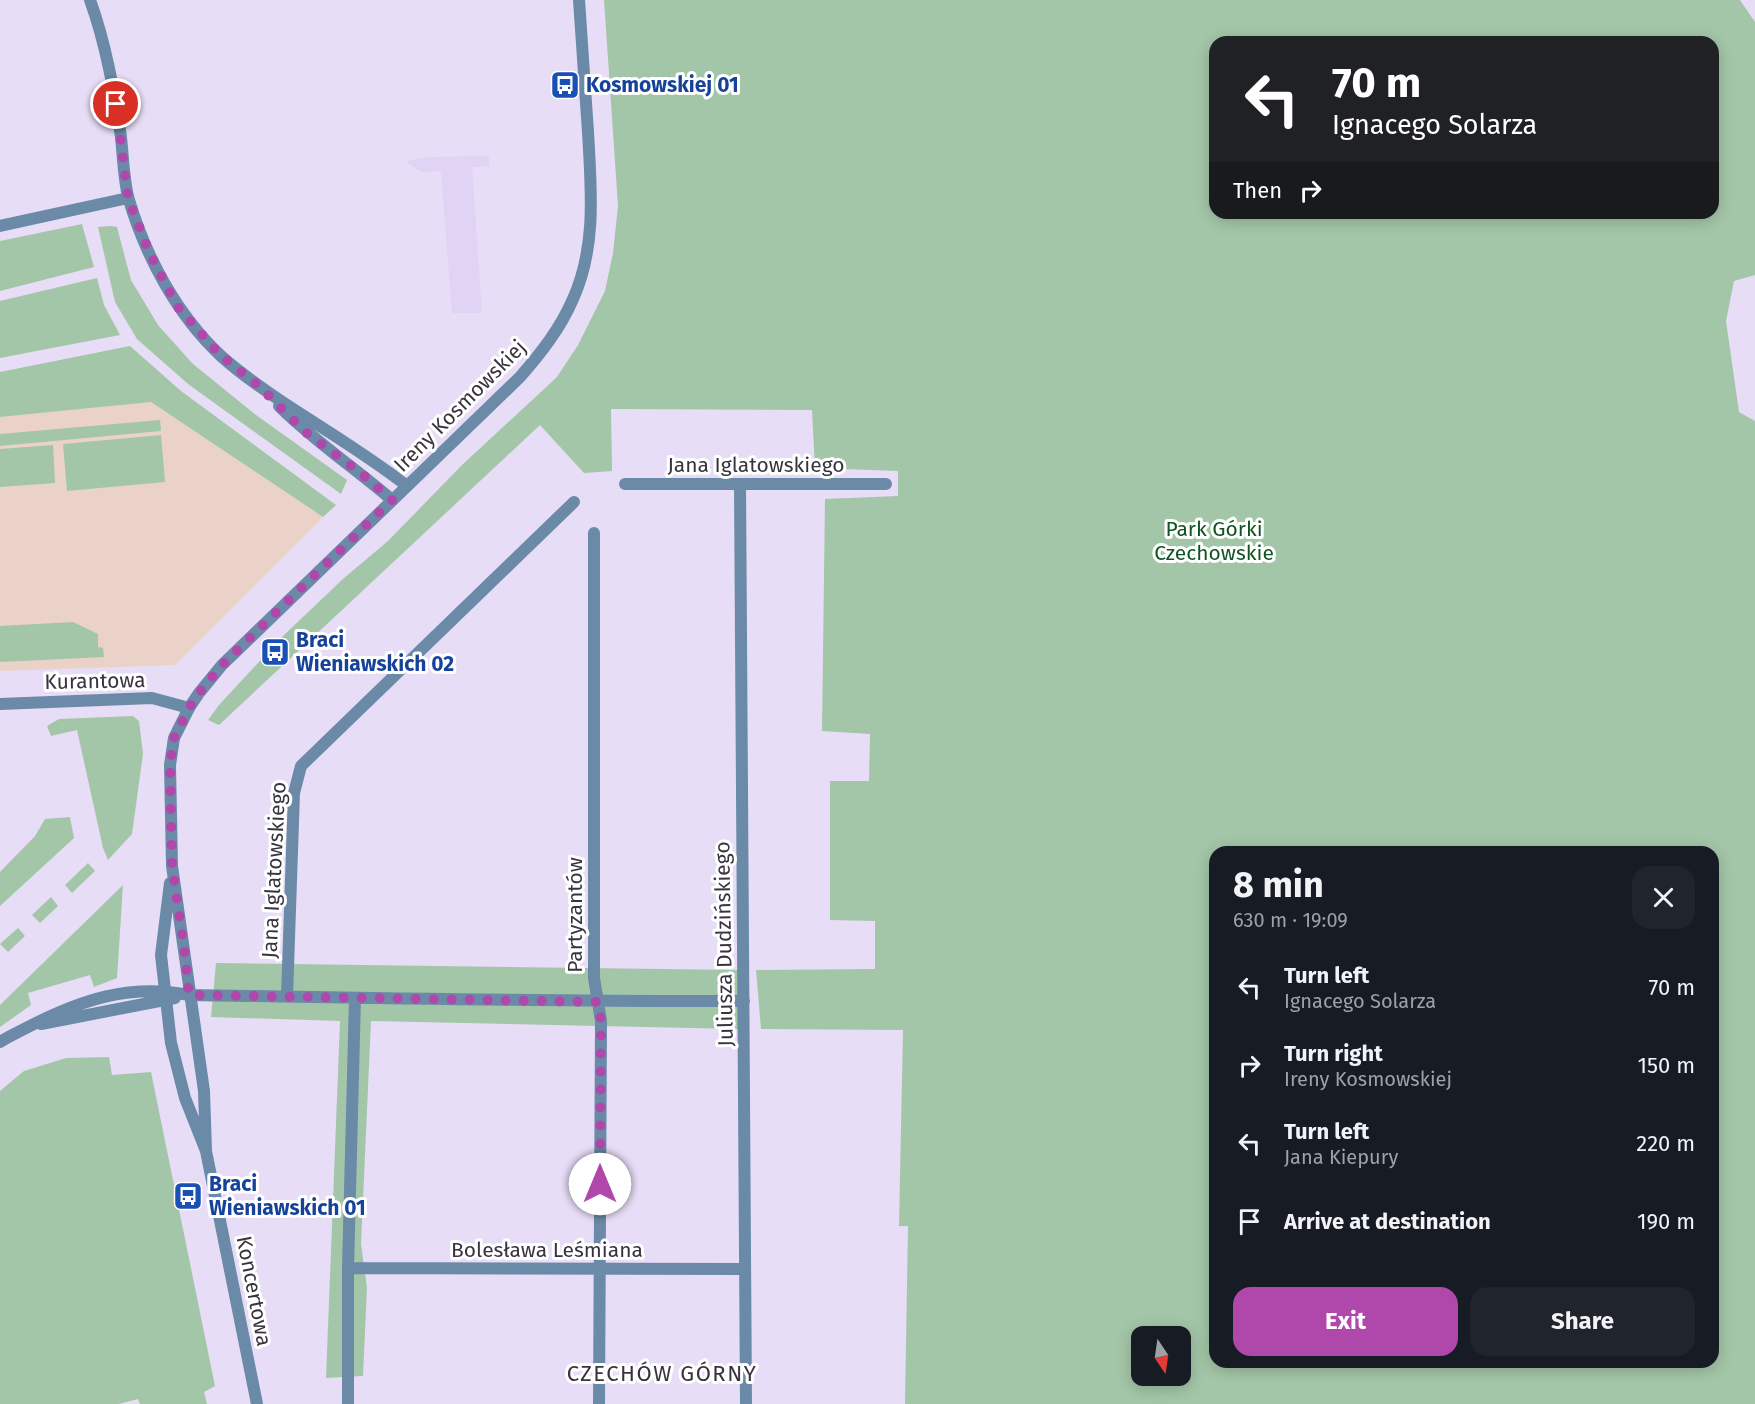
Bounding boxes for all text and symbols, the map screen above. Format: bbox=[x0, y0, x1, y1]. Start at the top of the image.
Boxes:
text: 70 m bbox=[1332, 58, 1421, 108]
icon: left bbox=[1233, 60, 1311, 138]
bus stop icon: Kosmowskiej 01 bbox=[549, 69, 581, 101]
place label: Kosmowskiej 01 bbox=[586, 72, 739, 98]
pin bbox=[90, 78, 141, 129]
icon: arrive bbox=[99, 87, 132, 120]
text: Ignacego Solarza bbox=[1332, 109, 1537, 141]
icon: right bbox=[1294, 174, 1327, 207]
text: Then bbox=[1233, 177, 1282, 204]
street label: Ireny Kosmowskiej bbox=[388, 334, 532, 478]
street label: Jana Iglatowskiego bbox=[667, 452, 845, 478]
park label: Park Górki Czechowskie bbox=[1154, 516, 1274, 566]
place label: Braci Wieniawskich 02 bbox=[296, 627, 454, 677]
bus stop icon: Braci Wieniawskich 02 bbox=[259, 636, 291, 668]
street label: Kurantowa bbox=[44, 667, 146, 695]
street label: Jana Iglatowskiego bbox=[256, 781, 292, 959]
street label: Juliusza Dudzińskiego bbox=[709, 841, 739, 1047]
street label: Partyzantów bbox=[562, 857, 588, 973]
text: 8 min bbox=[1233, 863, 1324, 907]
button: close bbox=[1632, 866, 1695, 929]
text: 630 m · 19:09 bbox=[1233, 908, 1348, 932]
text: Turn left bbox=[1284, 962, 1369, 989]
icon: left bbox=[1233, 971, 1266, 1004]
text: 70 m bbox=[1649, 974, 1695, 1001]
text: Ignacego Solarza bbox=[1284, 989, 1436, 1013]
text: Turn right bbox=[1284, 1040, 1383, 1067]
icon: right bbox=[1233, 1049, 1266, 1082]
text: 150 m bbox=[1637, 1052, 1695, 1079]
text: Ireny Kosmowskiej bbox=[1284, 1067, 1452, 1091]
text: Turn left bbox=[1284, 1118, 1369, 1145]
icon: left bbox=[1233, 1127, 1266, 1160]
text: 220 m bbox=[1636, 1130, 1695, 1157]
text: Jana Kiepury bbox=[1284, 1145, 1398, 1169]
position arrow bbox=[568, 1152, 632, 1216]
place label: Braci Wieniawskich 01 bbox=[209, 1171, 366, 1221]
bus stop icon: Braci Wieniawskich 01 bbox=[172, 1180, 204, 1212]
icon: arrive bbox=[1233, 1205, 1266, 1238]
text: Arrive at destination bbox=[1284, 1208, 1491, 1235]
text: 190 m bbox=[1637, 1208, 1695, 1235]
street label: Koncertowa bbox=[231, 1234, 277, 1348]
street label: Bolesława Leśmiana bbox=[451, 1237, 643, 1263]
button: Exit bbox=[1233, 1287, 1458, 1356]
button: Share bbox=[1470, 1287, 1695, 1356]
north arrow bbox=[1131, 1326, 1191, 1386]
map controls bbox=[1131, 1326, 1191, 1386]
district label: CZECHÓW GÓRNY bbox=[567, 1360, 757, 1387]

